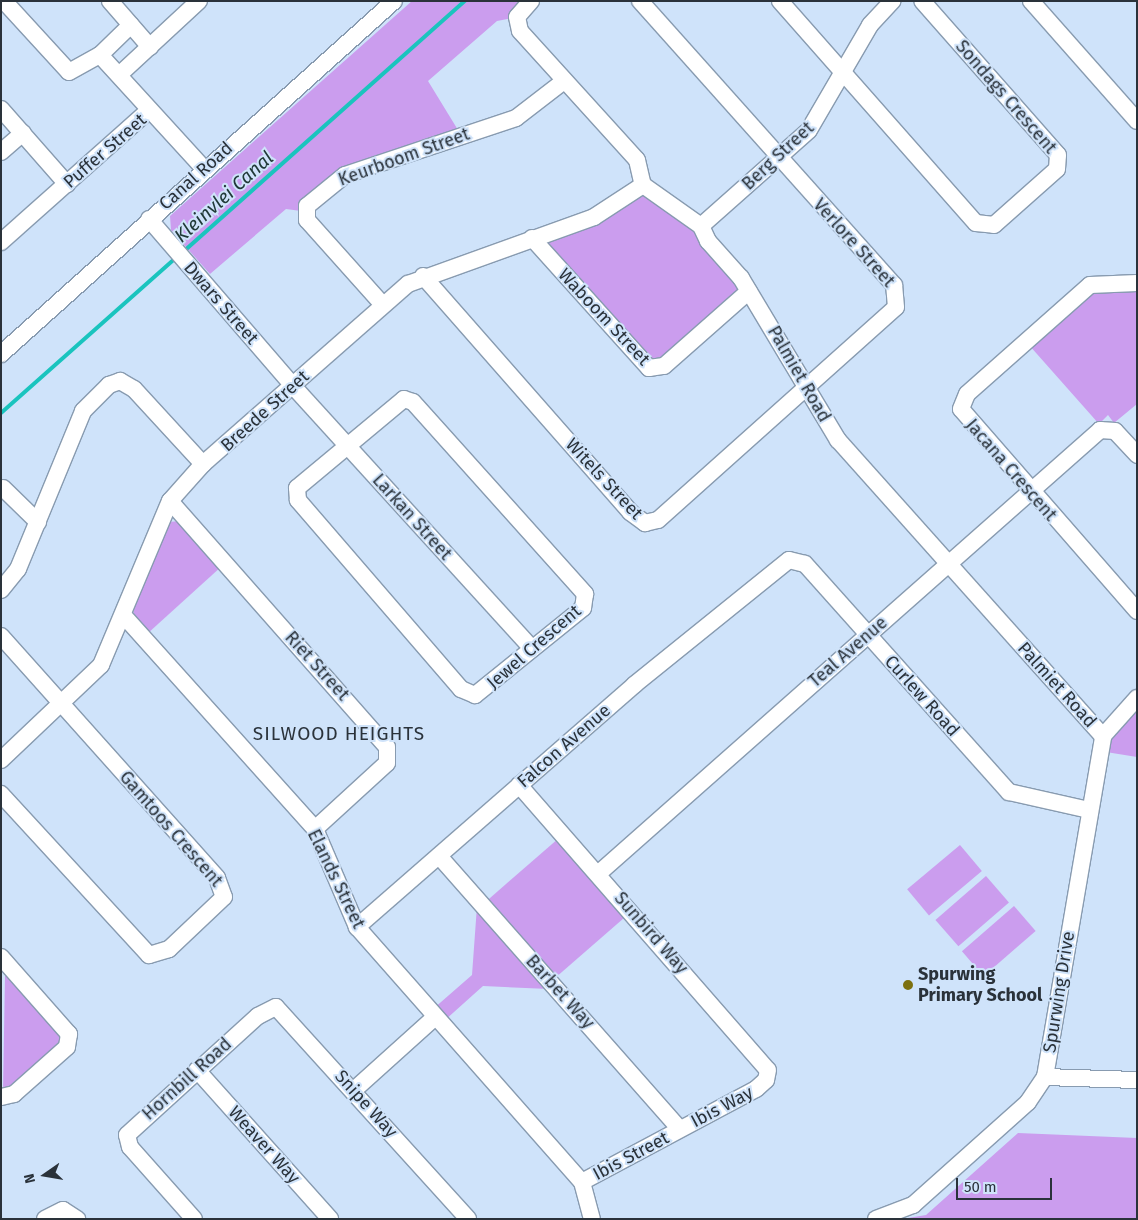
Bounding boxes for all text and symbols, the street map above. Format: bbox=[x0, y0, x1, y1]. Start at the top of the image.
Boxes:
street label: Sondags Crescent bbox=[951, 36, 1061, 158]
street label: Puffer Street bbox=[59, 109, 151, 193]
street label: Berg Street bbox=[738, 117, 818, 195]
street label: Keurboom Street bbox=[335, 123, 473, 191]
street label: Canal Road bbox=[155, 137, 237, 215]
water label: Kleinvlei Canal bbox=[170, 147, 278, 247]
street label: Verlore Street bbox=[809, 194, 899, 292]
street label: Dwars Street bbox=[179, 257, 263, 349]
street label: Waboom Street bbox=[554, 264, 654, 370]
street label: Palmiet Road bbox=[763, 322, 835, 426]
street label: Breede Street bbox=[216, 366, 314, 456]
street label: Jacana Crescent bbox=[961, 415, 1061, 525]
street label: Witels Street bbox=[561, 434, 647, 524]
street label: Larkan Street bbox=[368, 469, 456, 565]
street label: Jewel Crescent bbox=[483, 600, 585, 694]
street label: Teal Avenue bbox=[804, 612, 892, 692]
street label: Riet Street bbox=[280, 627, 354, 705]
street label: Palmiet Road bbox=[1013, 638, 1101, 732]
street label: Curlew Road bbox=[880, 651, 964, 741]
street label: Falcon Avenue bbox=[513, 700, 615, 792]
district label: SILWOOD HEIGHTS bbox=[251, 723, 427, 745]
street label: Gamtoos Crescent bbox=[115, 767, 227, 891]
street label: Elands Street bbox=[303, 826, 369, 932]
street label: Sunbird Way bbox=[610, 888, 692, 978]
street label: Spurwing Drive bbox=[1039, 930, 1079, 1054]
street label: Barbet Way bbox=[521, 951, 599, 1033]
place label: Spurwing Primary School bbox=[918, 964, 1042, 1006]
marker: Spurwing Primary School bbox=[902, 979, 914, 991]
street label: Hornbill Road bbox=[138, 1033, 236, 1125]
street label: Snipe Way bbox=[330, 1066, 402, 1142]
street label: Ibis Way bbox=[687, 1082, 757, 1132]
street label: Weaver Way bbox=[224, 1102, 304, 1188]
street label: Ibis Street bbox=[589, 1127, 673, 1185]
north arrow bbox=[20, 1150, 70, 1200]
scale bar bbox=[958, 1168, 1054, 1200]
text: N bbox=[21, 1172, 39, 1185]
text: 50 m bbox=[964, 1178, 997, 1196]

